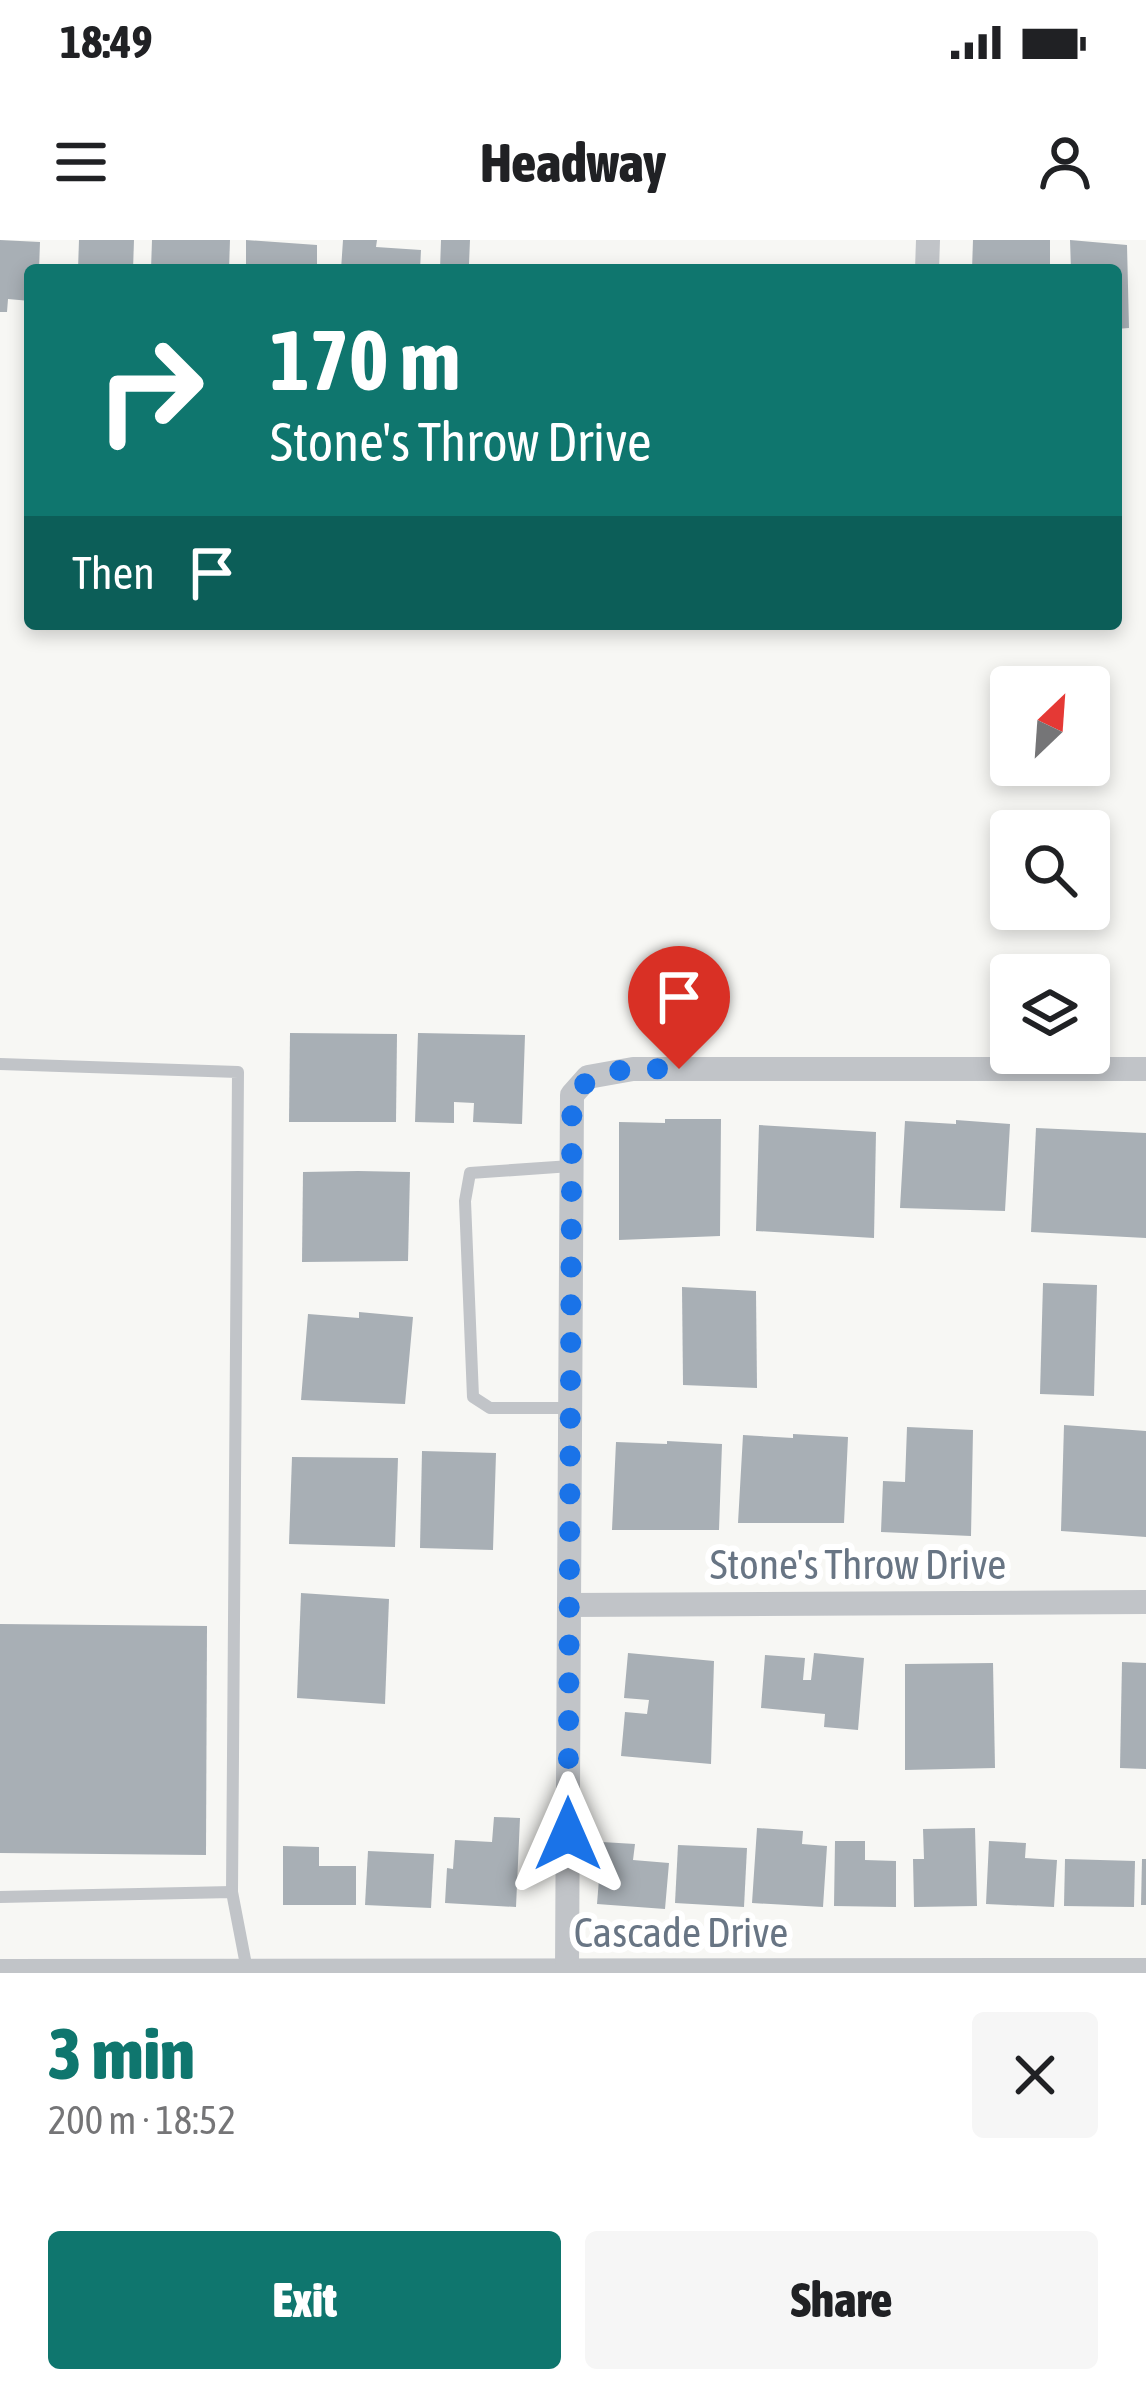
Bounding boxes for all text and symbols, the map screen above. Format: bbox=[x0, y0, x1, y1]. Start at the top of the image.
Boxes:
text: 18:49 bbox=[60, 16, 153, 68]
icon: menu bbox=[48, 129, 114, 195]
icon: person bbox=[1032, 129, 1098, 195]
text: Headway bbox=[480, 132, 666, 193]
icon: right bbox=[72, 312, 228, 468]
text: 170 m bbox=[270, 312, 460, 408]
text: Stone's Throw Drive bbox=[270, 411, 652, 472]
icon: arrive bbox=[179, 540, 245, 606]
text: Then bbox=[72, 547, 155, 599]
north arrow bbox=[990, 666, 1110, 786]
map controls bbox=[990, 666, 1110, 1074]
button: search bbox=[990, 810, 1110, 930]
pin bbox=[628, 946, 730, 1069]
button: layers bbox=[990, 954, 1110, 1074]
icon: arrive bbox=[646, 964, 712, 1030]
street label: Stone's Throw Drive bbox=[710, 1540, 1006, 1588]
position arrow bbox=[505, 1771, 631, 1897]
street label: Cascade Drive bbox=[574, 1908, 788, 1956]
text: 3 min bbox=[48, 2012, 195, 2094]
button: close bbox=[972, 2012, 1098, 2138]
text: 200 m · 18:52 bbox=[48, 2098, 236, 2142]
button: Exit bbox=[48, 2231, 561, 2369]
button: Share bbox=[585, 2231, 1098, 2369]

